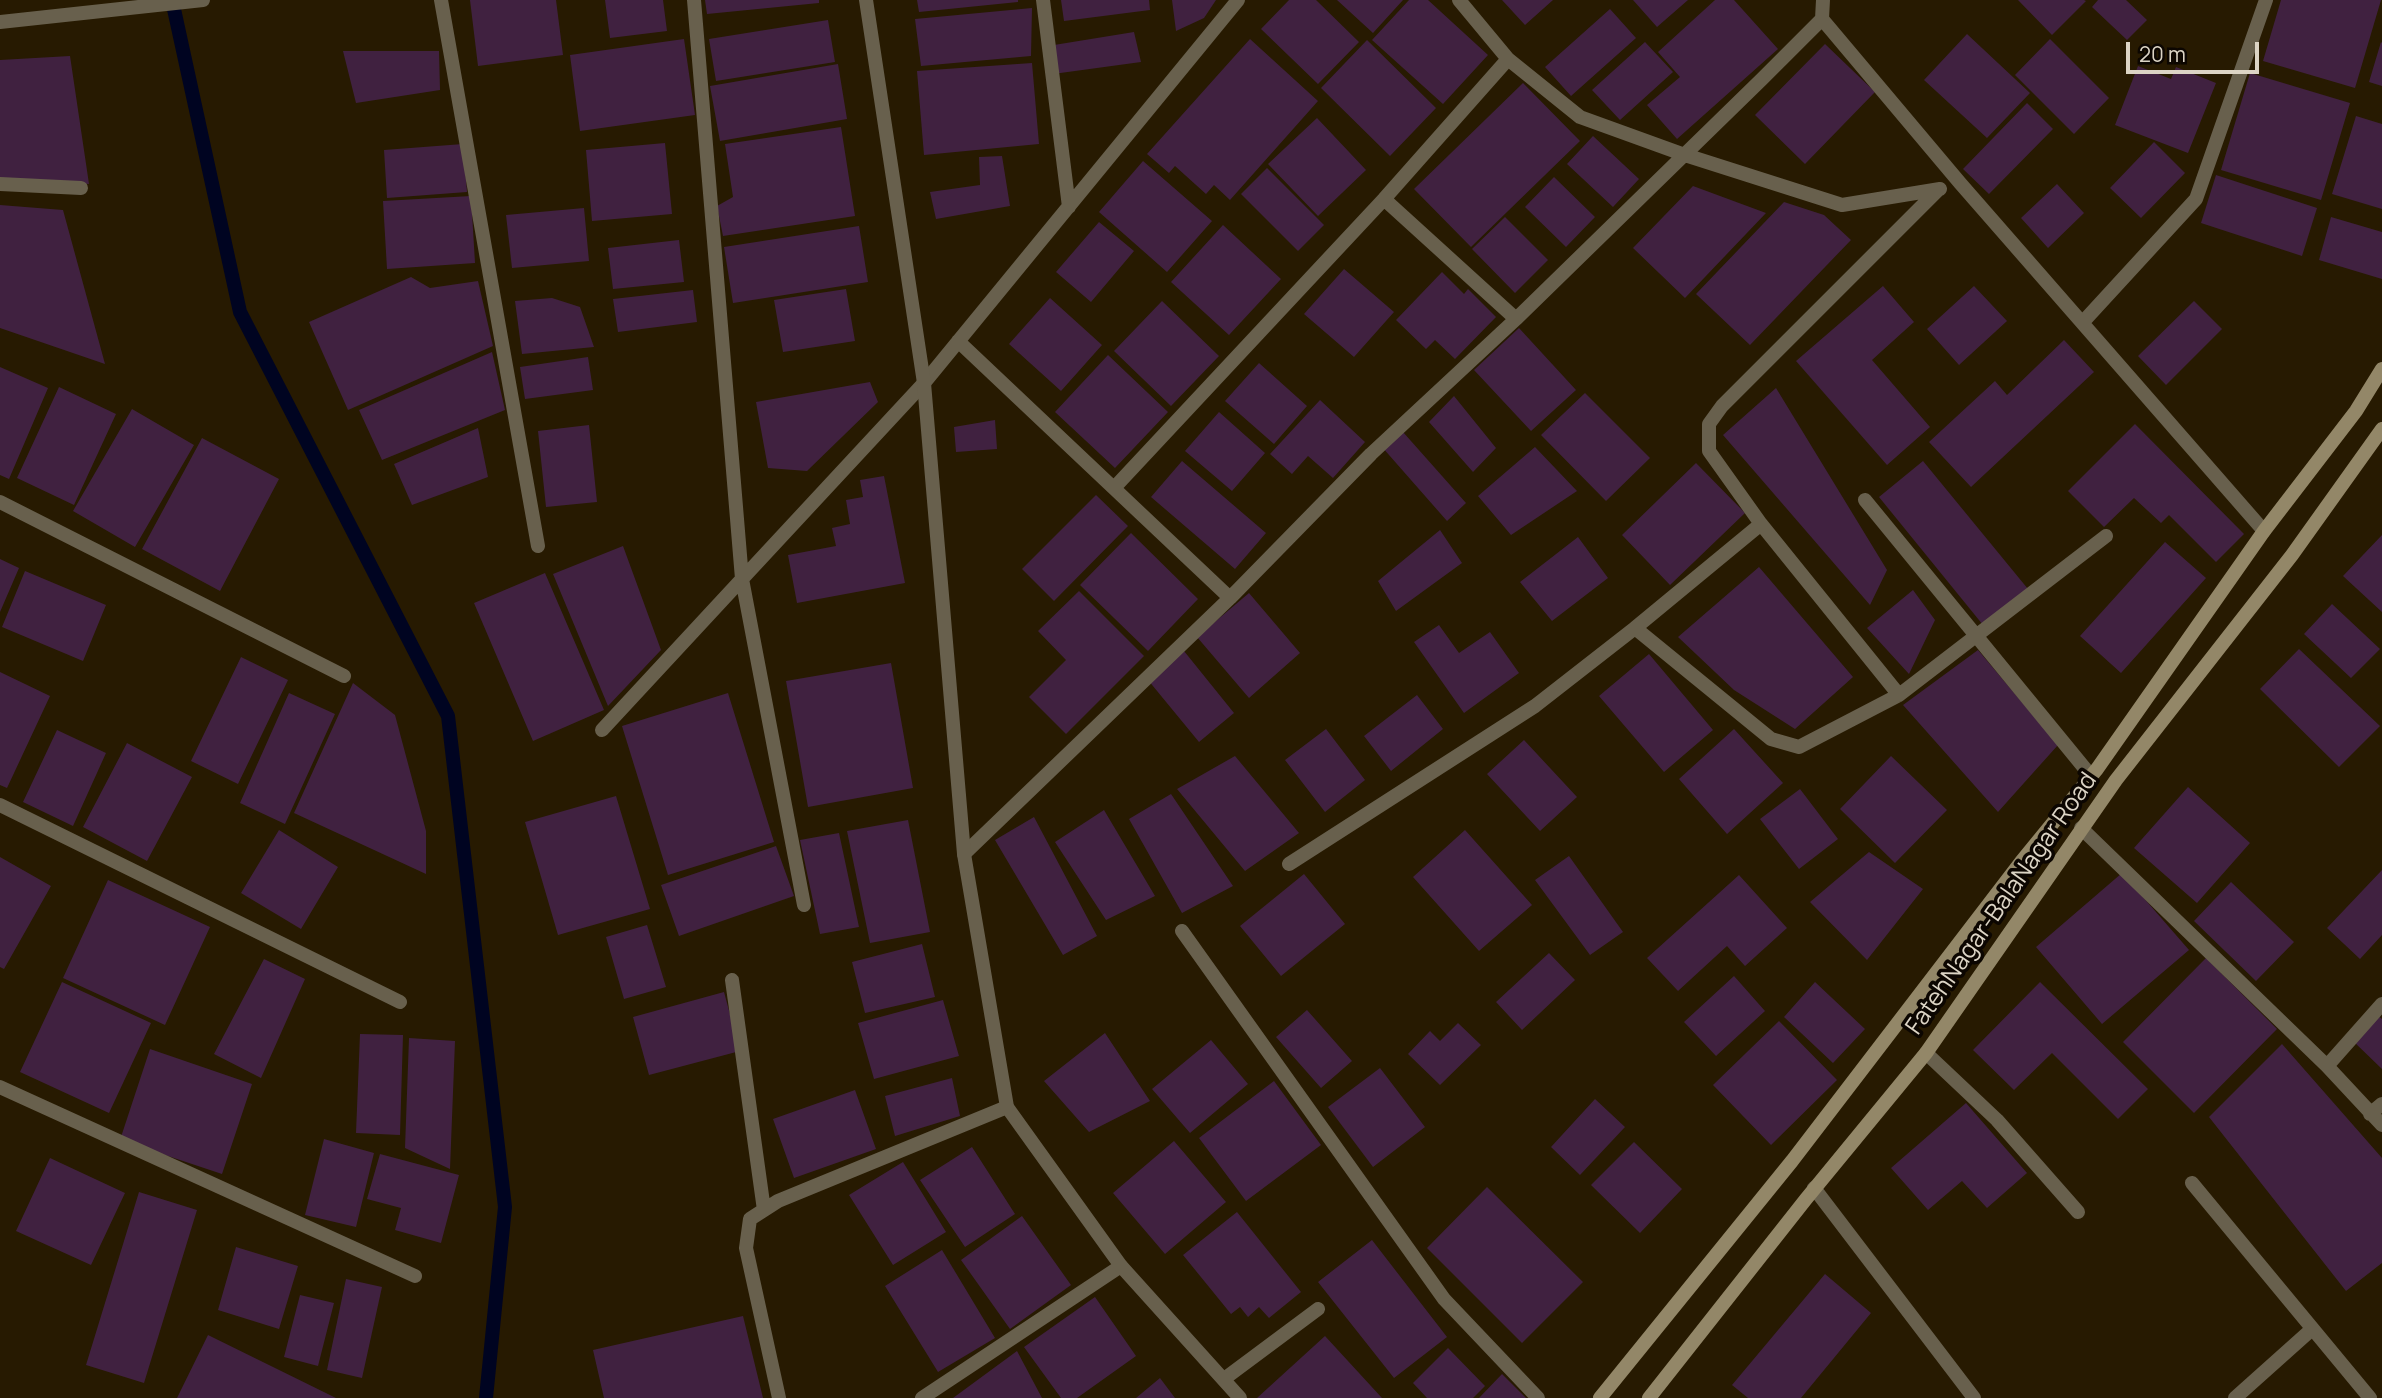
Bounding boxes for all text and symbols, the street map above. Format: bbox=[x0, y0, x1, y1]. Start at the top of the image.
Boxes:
scale bar bbox=[2130, 28, 2263, 72]
text: 20 m bbox=[2139, 40, 2186, 68]
street label: FatehNagar-BalaNagar Road bbox=[1900, 768, 2104, 1040]

